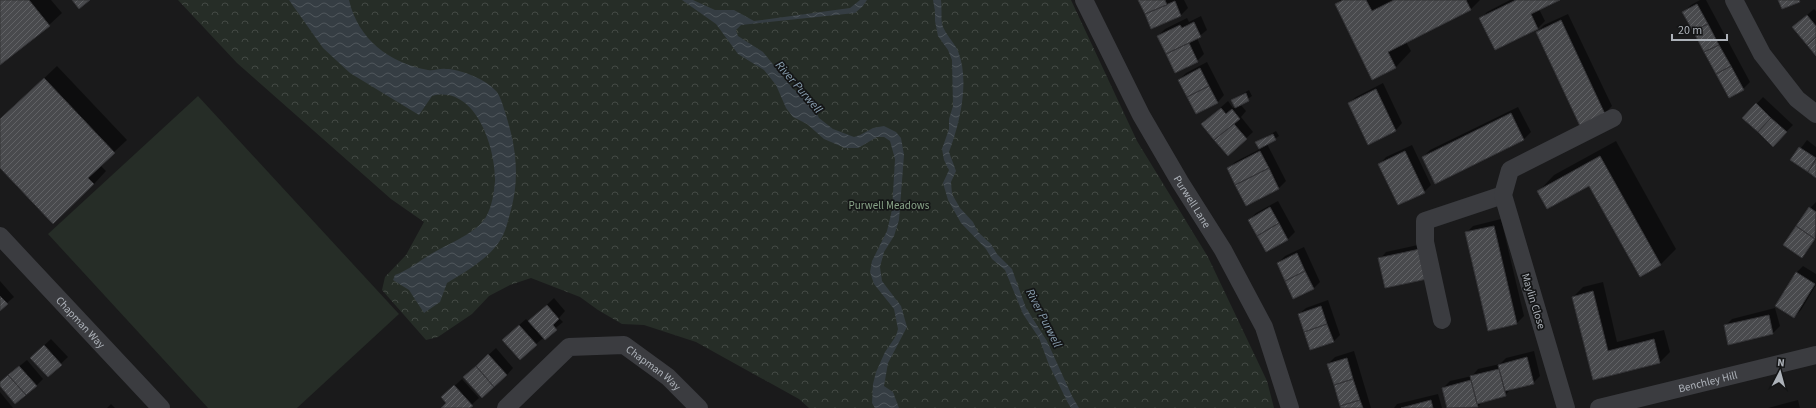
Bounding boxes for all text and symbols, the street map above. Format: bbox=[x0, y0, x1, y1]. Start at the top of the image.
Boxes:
scale bar bbox=[1672, 16, 1727, 42]
text: 20 m bbox=[1678, 22, 1702, 39]
water label: River Purwell bbox=[771, 57, 826, 117]
street label: Purwell Lane bbox=[1170, 173, 1215, 232]
park label: Purwell Meadows bbox=[849, 198, 930, 213]
street label: Maylin Close bbox=[1518, 271, 1549, 331]
water label: River Purwell bbox=[1021, 286, 1066, 351]
street label: Chapman Way bbox=[52, 293, 108, 352]
street label: Chapman Way bbox=[623, 342, 684, 394]
north arrow bbox=[1760, 352, 1800, 392]
text: N bbox=[1777, 355, 1785, 370]
street label: Benchley Hill bbox=[1677, 367, 1739, 396]

